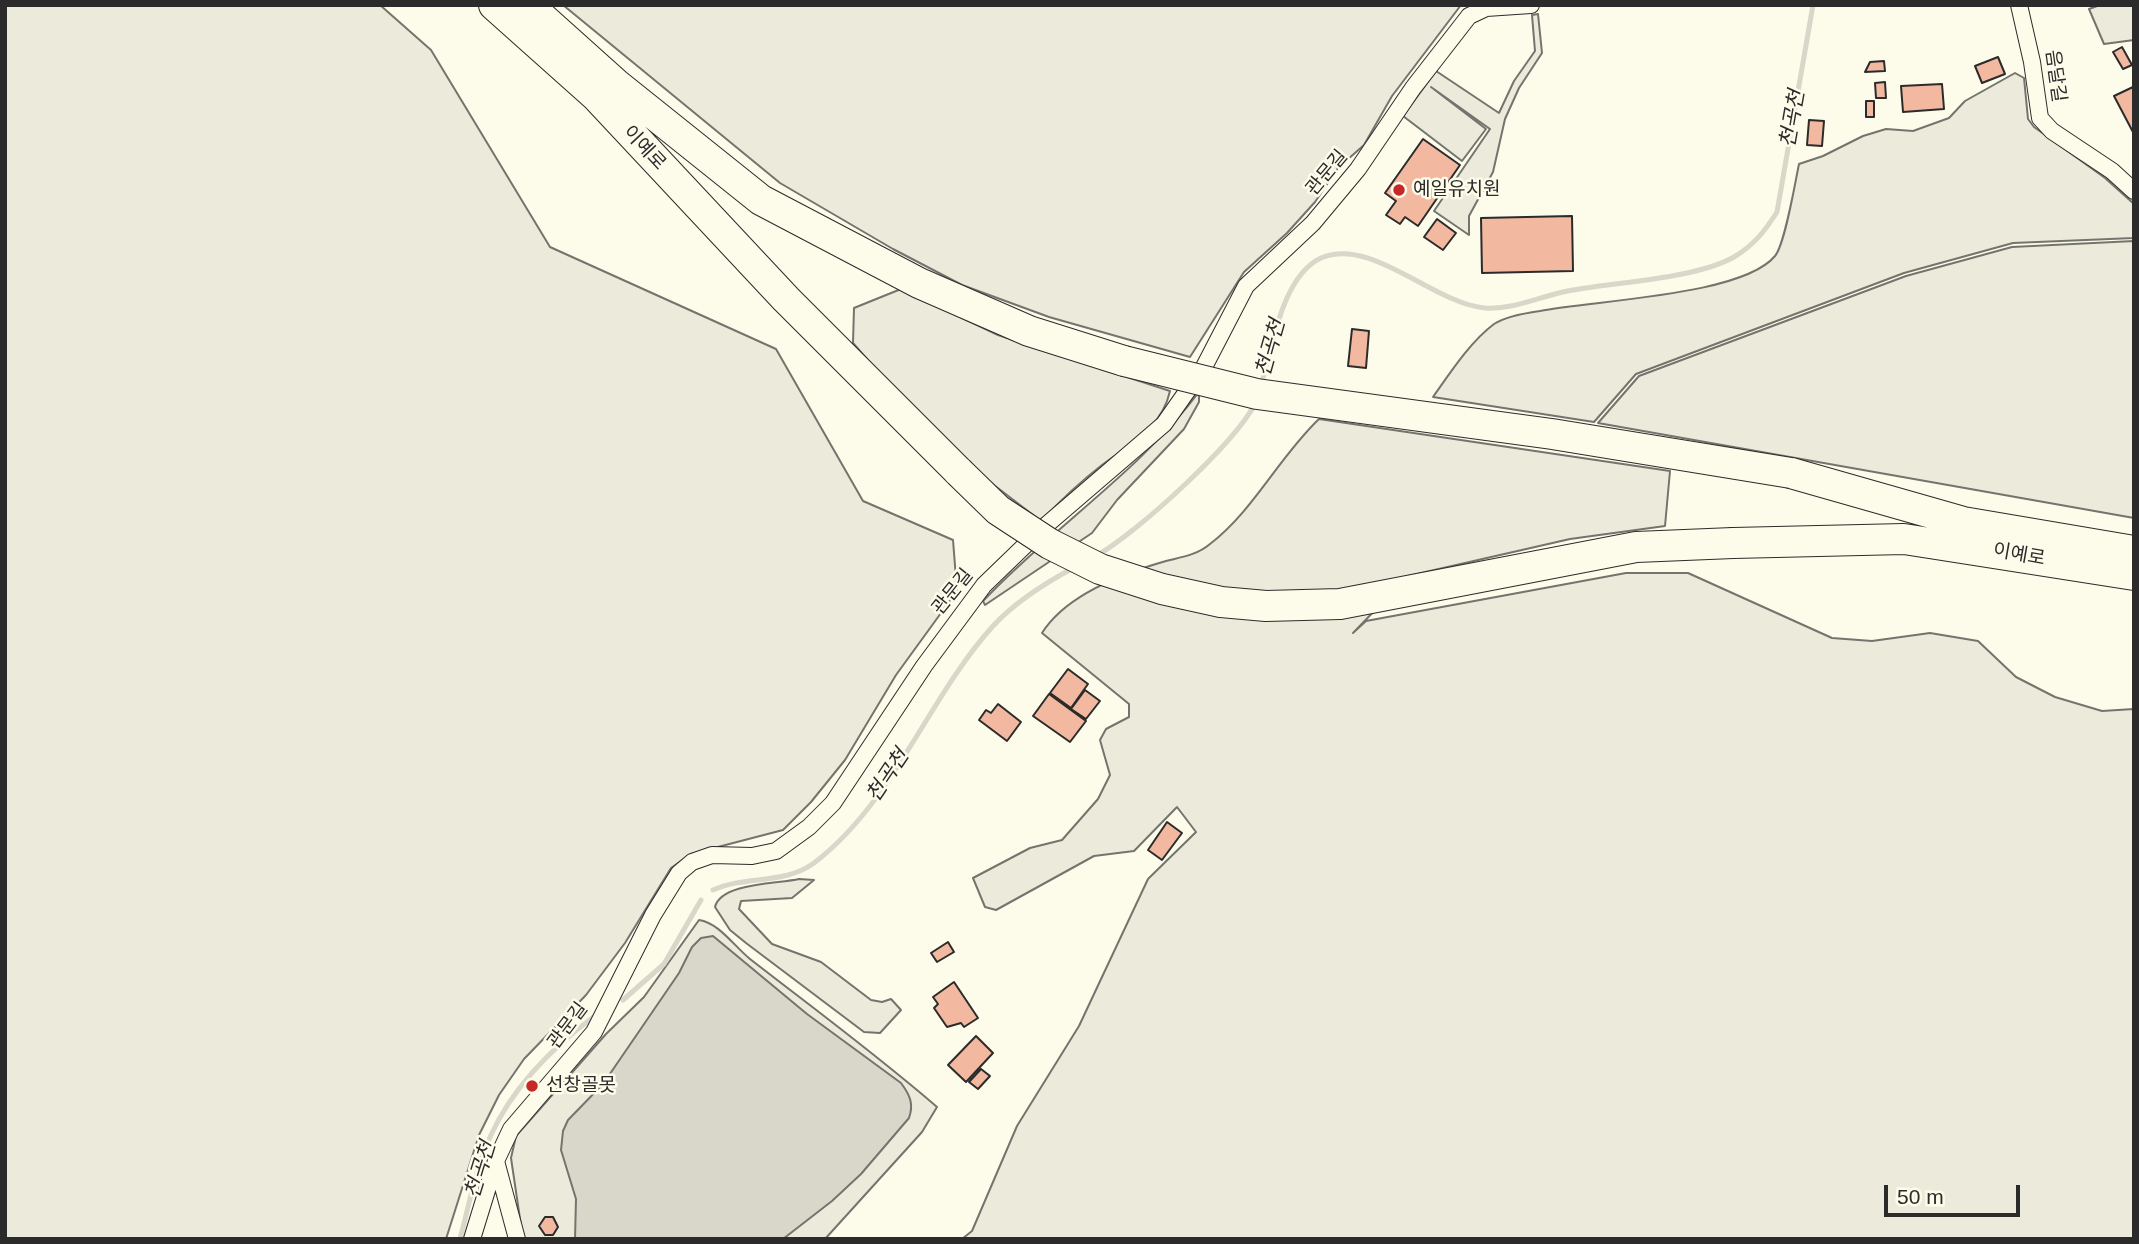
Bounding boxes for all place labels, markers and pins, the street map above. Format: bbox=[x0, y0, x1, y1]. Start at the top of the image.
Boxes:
place label: 예일유치원 bbox=[1413, 179, 1500, 201]
marker: 예일유치원 bbox=[1391, 182, 1407, 198]
place label: 선창골못 bbox=[546, 1075, 616, 1097]
marker: 선창골못 bbox=[524, 1078, 540, 1094]

